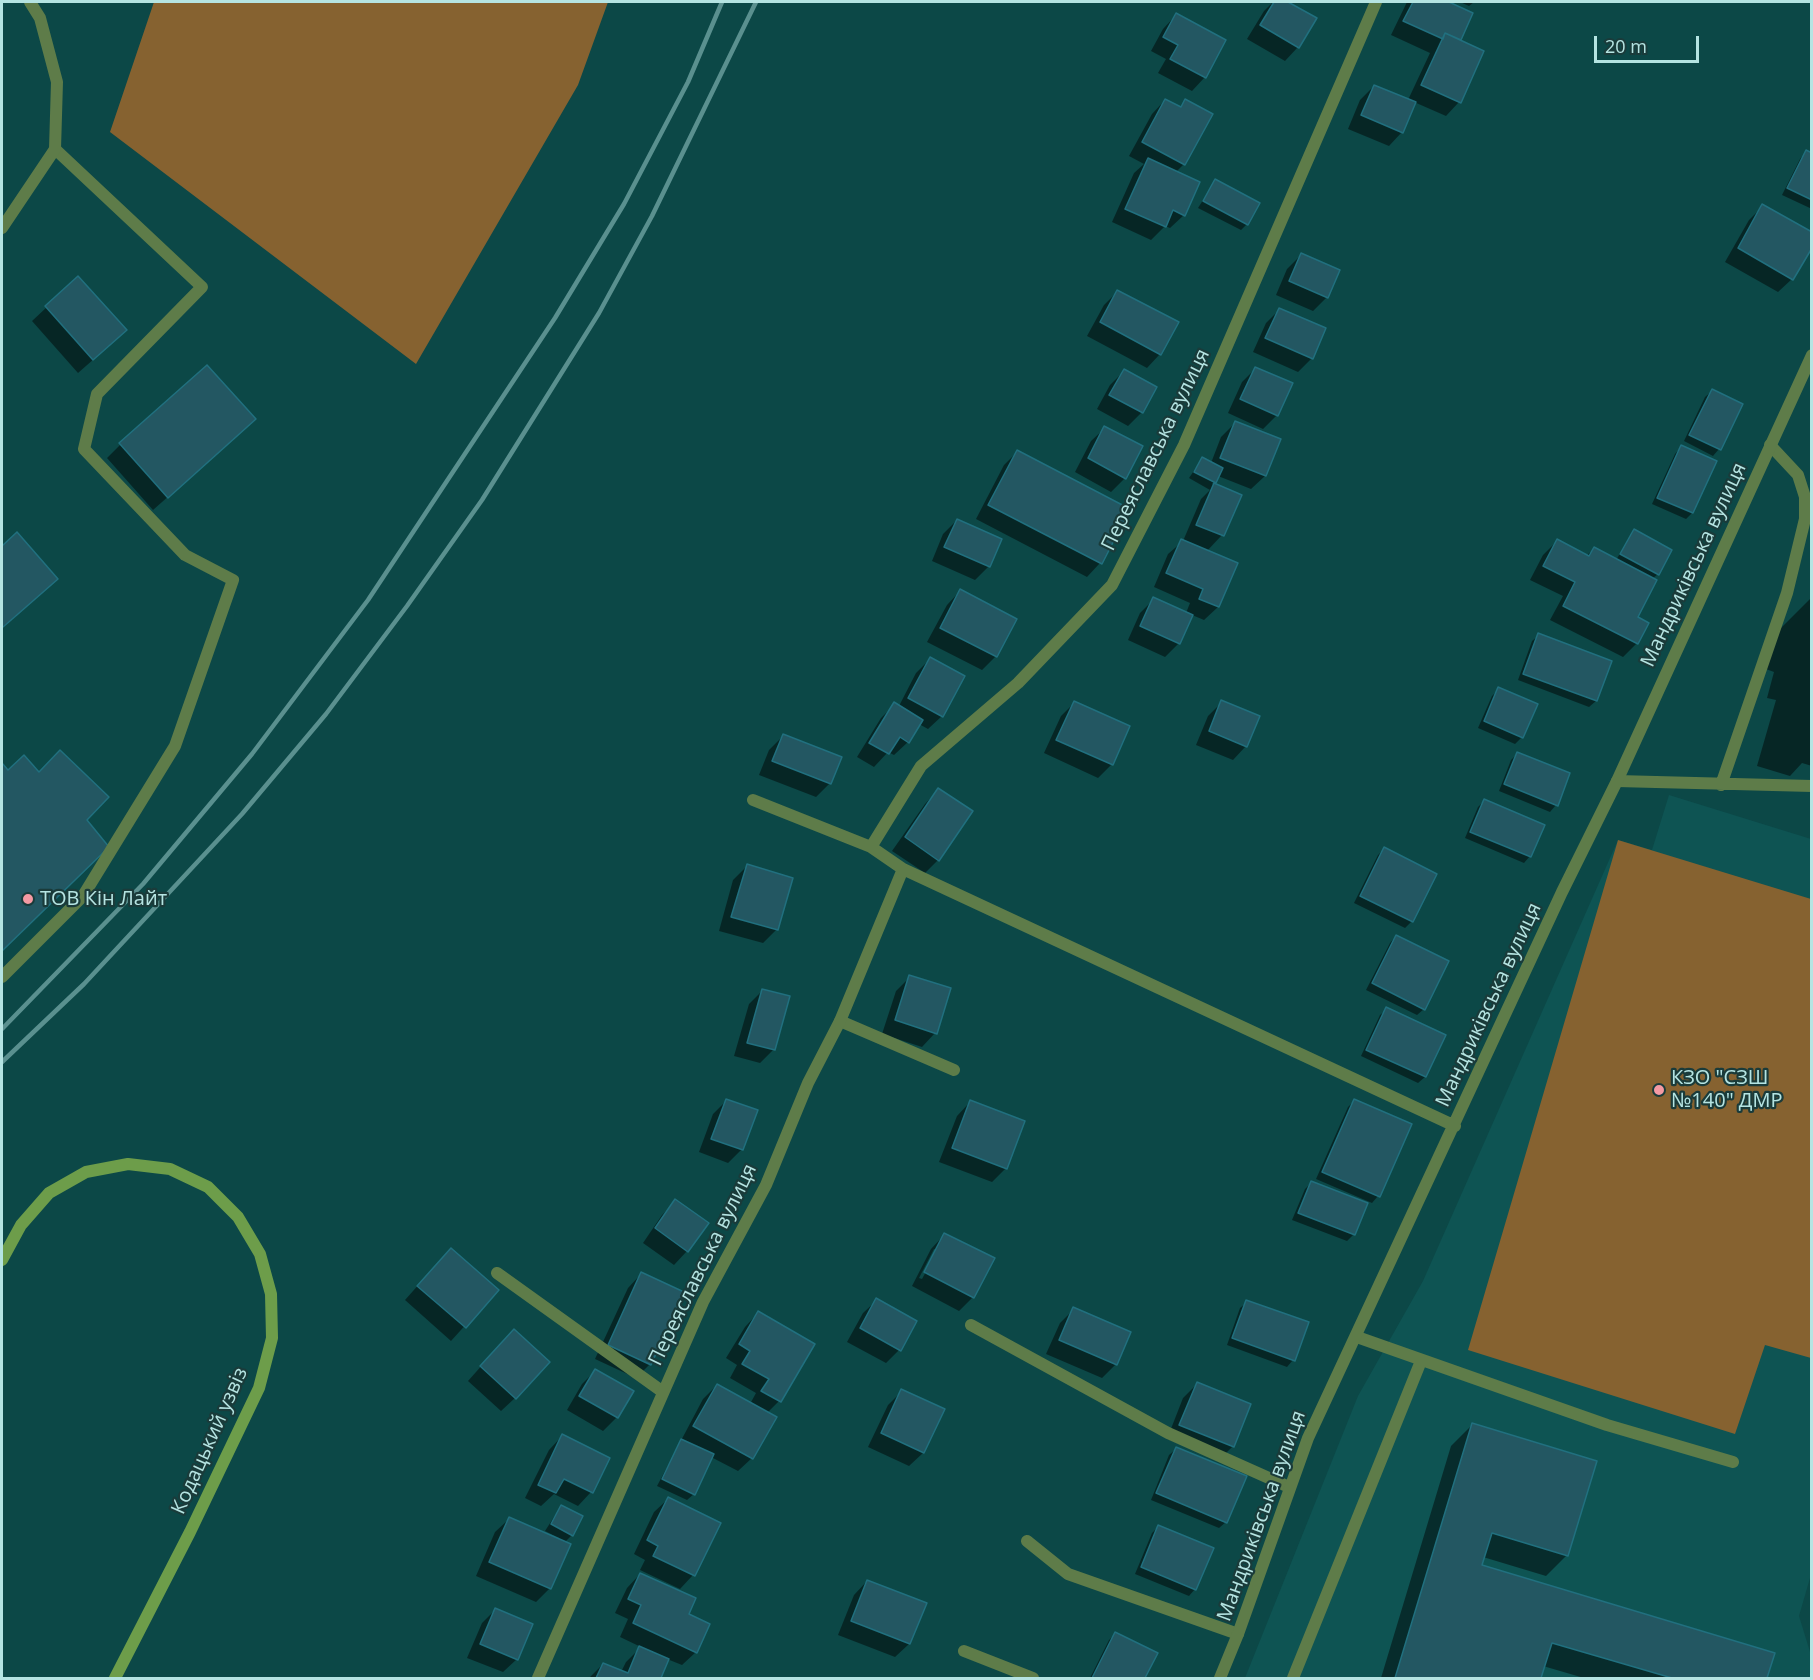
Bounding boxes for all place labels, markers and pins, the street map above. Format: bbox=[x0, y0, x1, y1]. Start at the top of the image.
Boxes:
place label: ТОВ Кін Лайт bbox=[40, 887, 167, 911]
marker: ТОВ Кін Лайт bbox=[21, 892, 35, 906]
place label: КЗО "СЗШ №140" ДМР bbox=[1671, 1066, 1783, 1113]
marker: КЗО "СЗШ №140" ДМР bbox=[1652, 1083, 1666, 1097]

